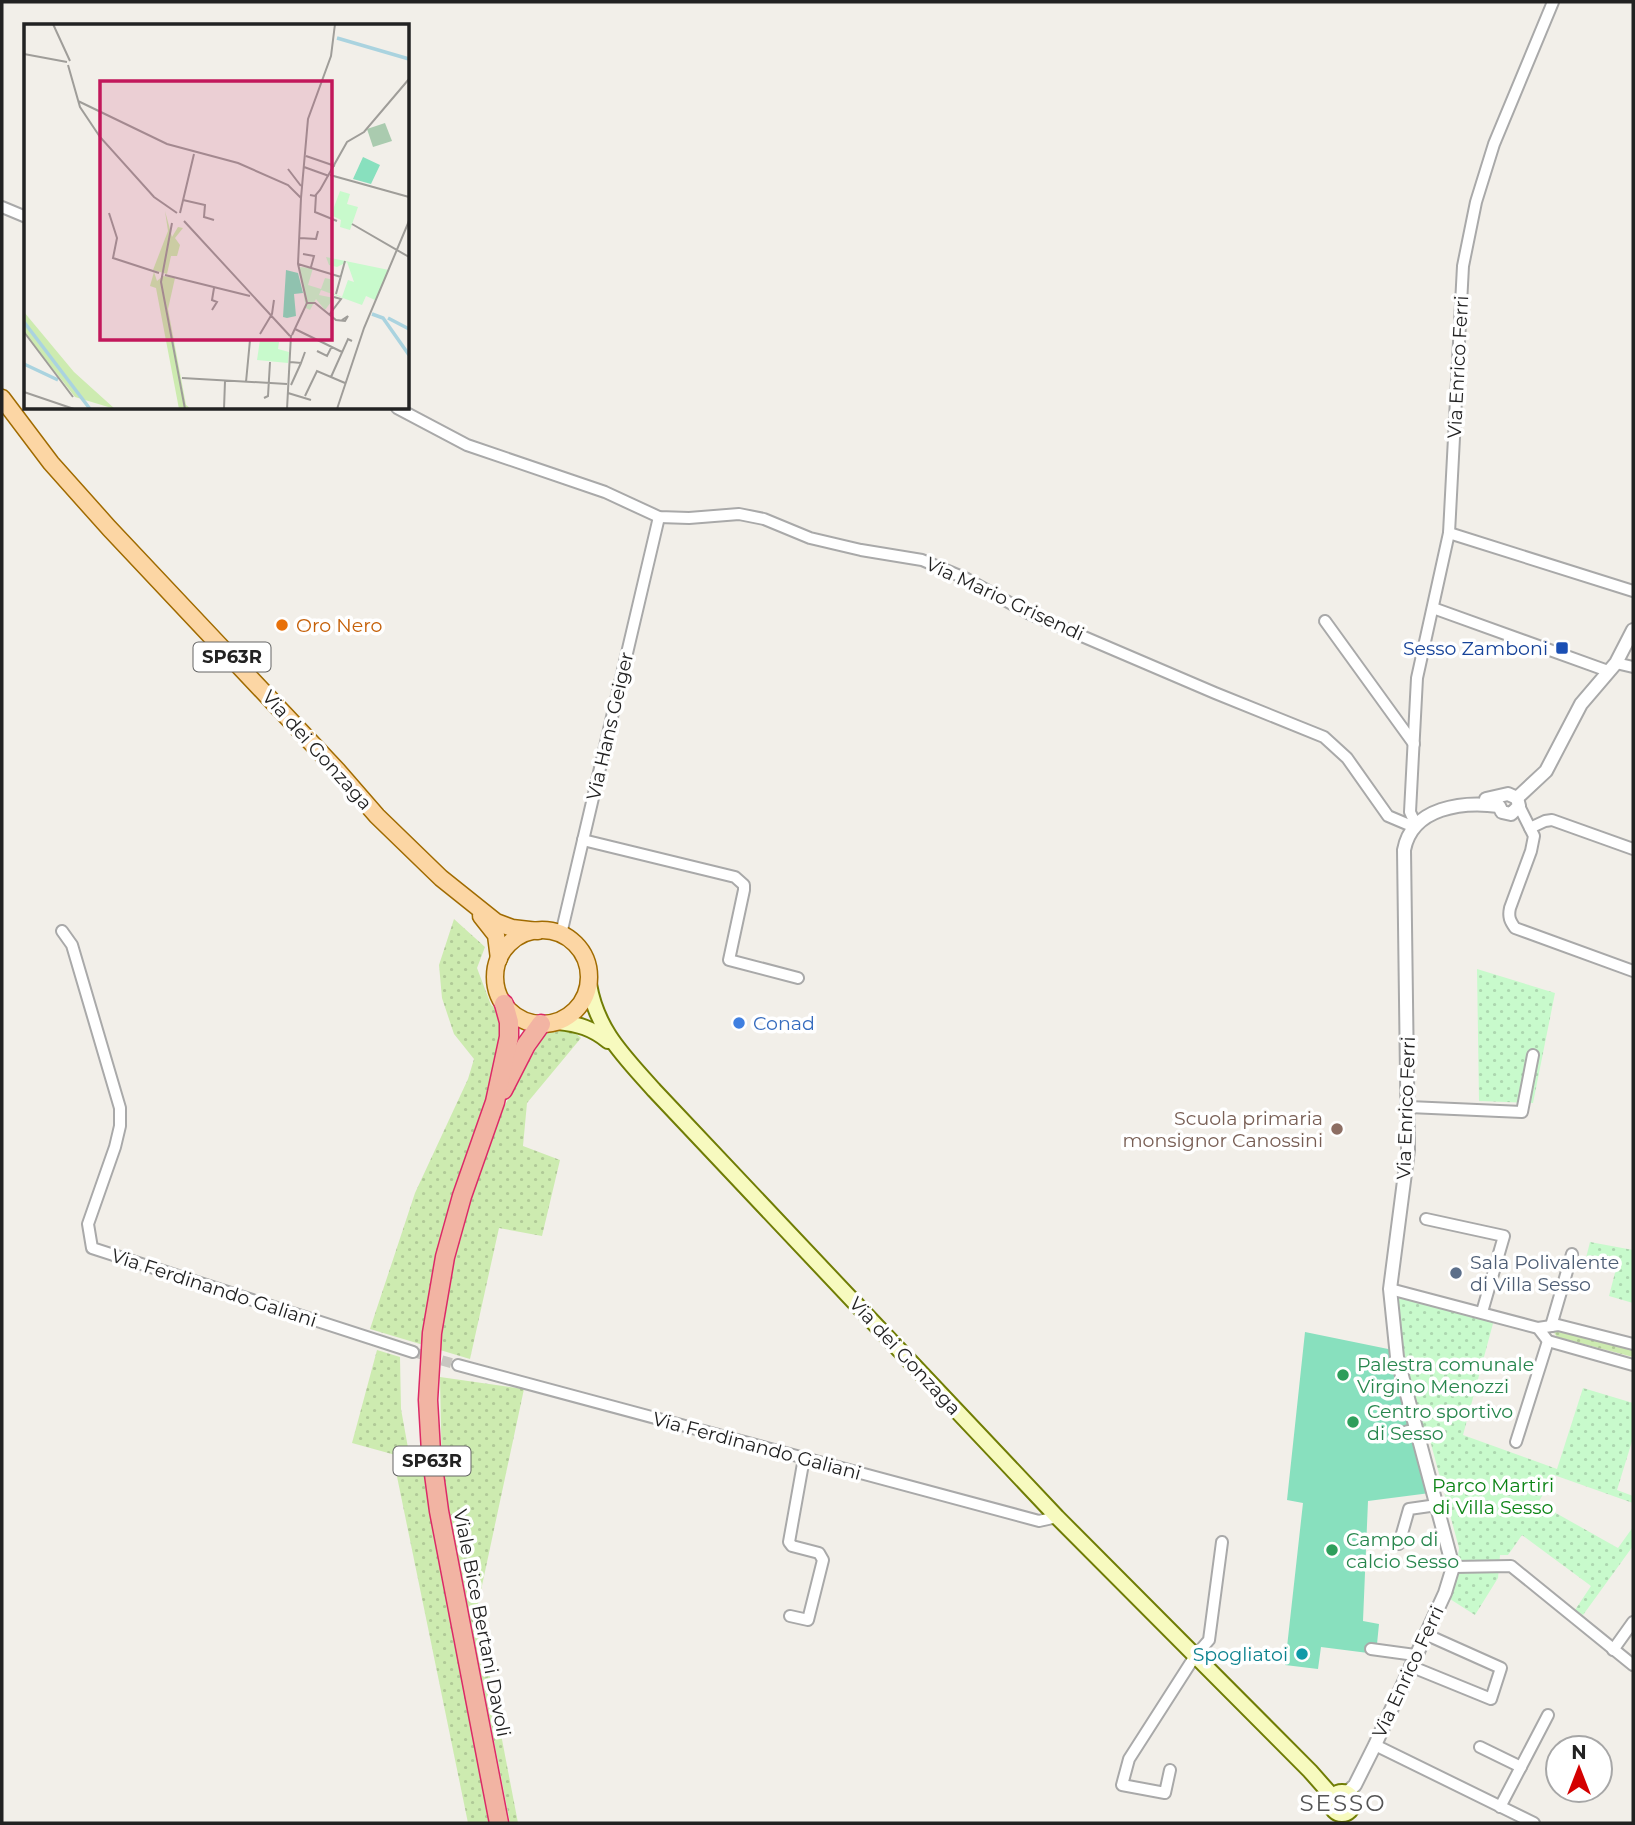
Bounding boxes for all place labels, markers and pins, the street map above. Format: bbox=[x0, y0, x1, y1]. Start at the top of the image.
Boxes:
place label: Oro Nero bbox=[296, 614, 383, 637]
marker: Oro Nero bbox=[274, 617, 290, 633]
place label: Sesso Zamboni bbox=[1403, 637, 1548, 660]
marker: Sesso Zamboni bbox=[1554, 640, 1570, 656]
place label: Conad bbox=[753, 1012, 815, 1035]
marker: Conad bbox=[731, 1015, 747, 1031]
place label: Scuola primaria monsignor Canossini bbox=[1122, 1107, 1323, 1152]
marker: Scuola primaria monsignor Canossini bbox=[1329, 1121, 1345, 1137]
place label: Sala Polivalente di Villa Sesso bbox=[1470, 1251, 1619, 1296]
marker: Sala Polivalente di Villa Sesso bbox=[1448, 1265, 1464, 1281]
place label: Palestra comunale Virgino Menozzi bbox=[1357, 1353, 1534, 1398]
marker: Palestra comunale Virgino Menozzi bbox=[1335, 1367, 1351, 1383]
place label: Centro sportivo di Sesso bbox=[1367, 1400, 1513, 1445]
marker: Centro sportivo di Sesso bbox=[1345, 1414, 1361, 1430]
place label: Campo di calcio Sesso bbox=[1346, 1528, 1459, 1573]
marker: Campo di calcio Sesso bbox=[1324, 1542, 1340, 1558]
place label: Spogliatoi bbox=[1193, 1643, 1288, 1666]
marker: Spogliatoi bbox=[1294, 1646, 1310, 1662]

